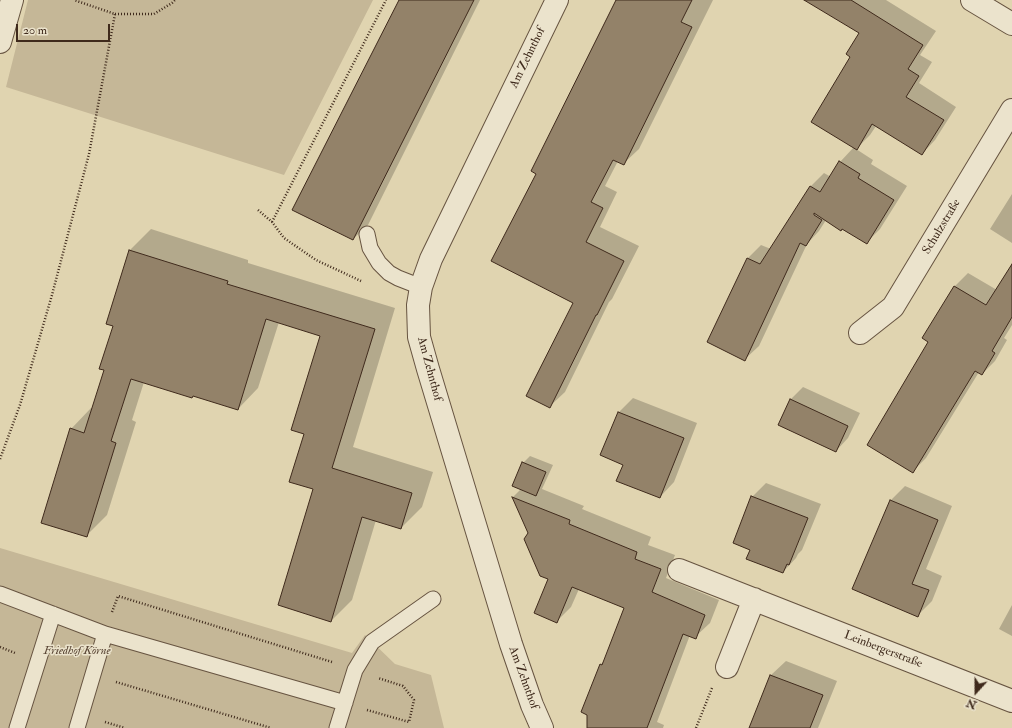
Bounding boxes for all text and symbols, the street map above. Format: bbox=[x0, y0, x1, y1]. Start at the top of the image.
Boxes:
scale bar bbox=[18, 16, 112, 42]
text: 20 m bbox=[23, 23, 47, 38]
street label: Am Zehnthof bbox=[507, 25, 549, 91]
street label: Schulzstraße bbox=[920, 197, 964, 257]
street label: Am Zehnthof bbox=[414, 335, 444, 403]
street label: Leinbergerstraße bbox=[842, 628, 924, 672]
park label: Friedhof Körne bbox=[44, 644, 110, 658]
street label: Am Zehnthof bbox=[505, 645, 541, 711]
north arrow bbox=[956, 672, 996, 712]
text: N bbox=[965, 696, 978, 712]

